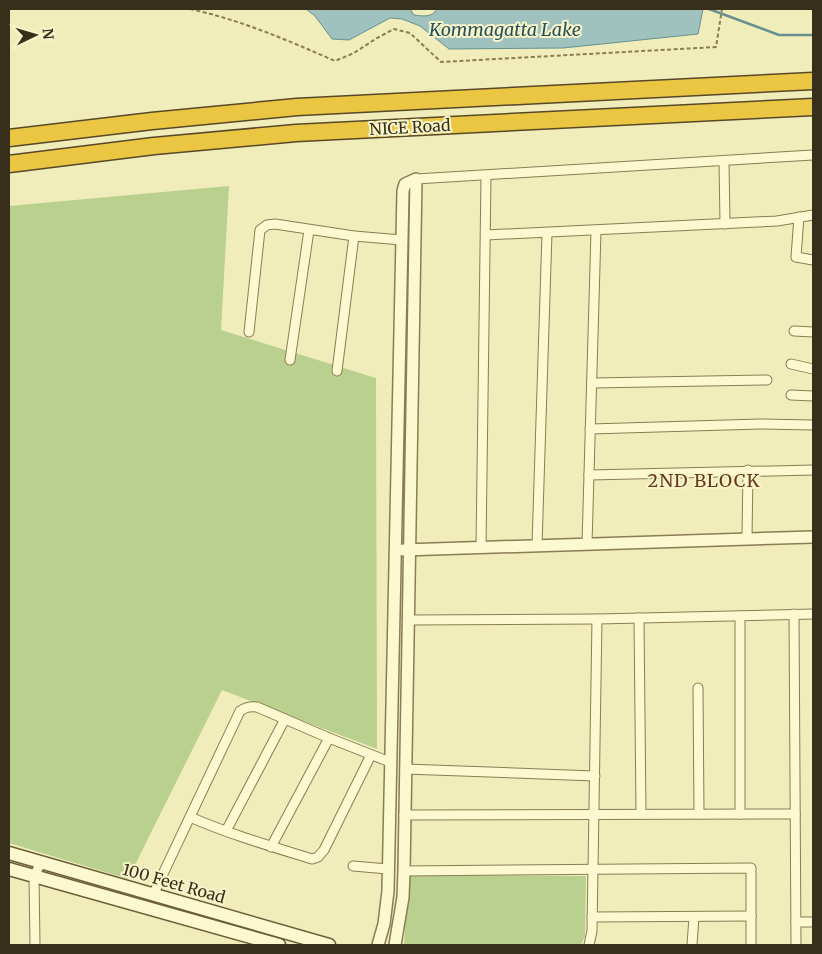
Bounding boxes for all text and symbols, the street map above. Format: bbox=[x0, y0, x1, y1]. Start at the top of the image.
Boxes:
north arrow bbox=[10, 10, 60, 60]
water label: Kommagatta Lake bbox=[428, 18, 581, 41]
text: N bbox=[39, 28, 57, 40]
street label: NICE Road bbox=[369, 115, 451, 139]
district label: 2ND BLOCK bbox=[648, 469, 760, 492]
street label: 100 Feet Road bbox=[120, 859, 228, 907]

